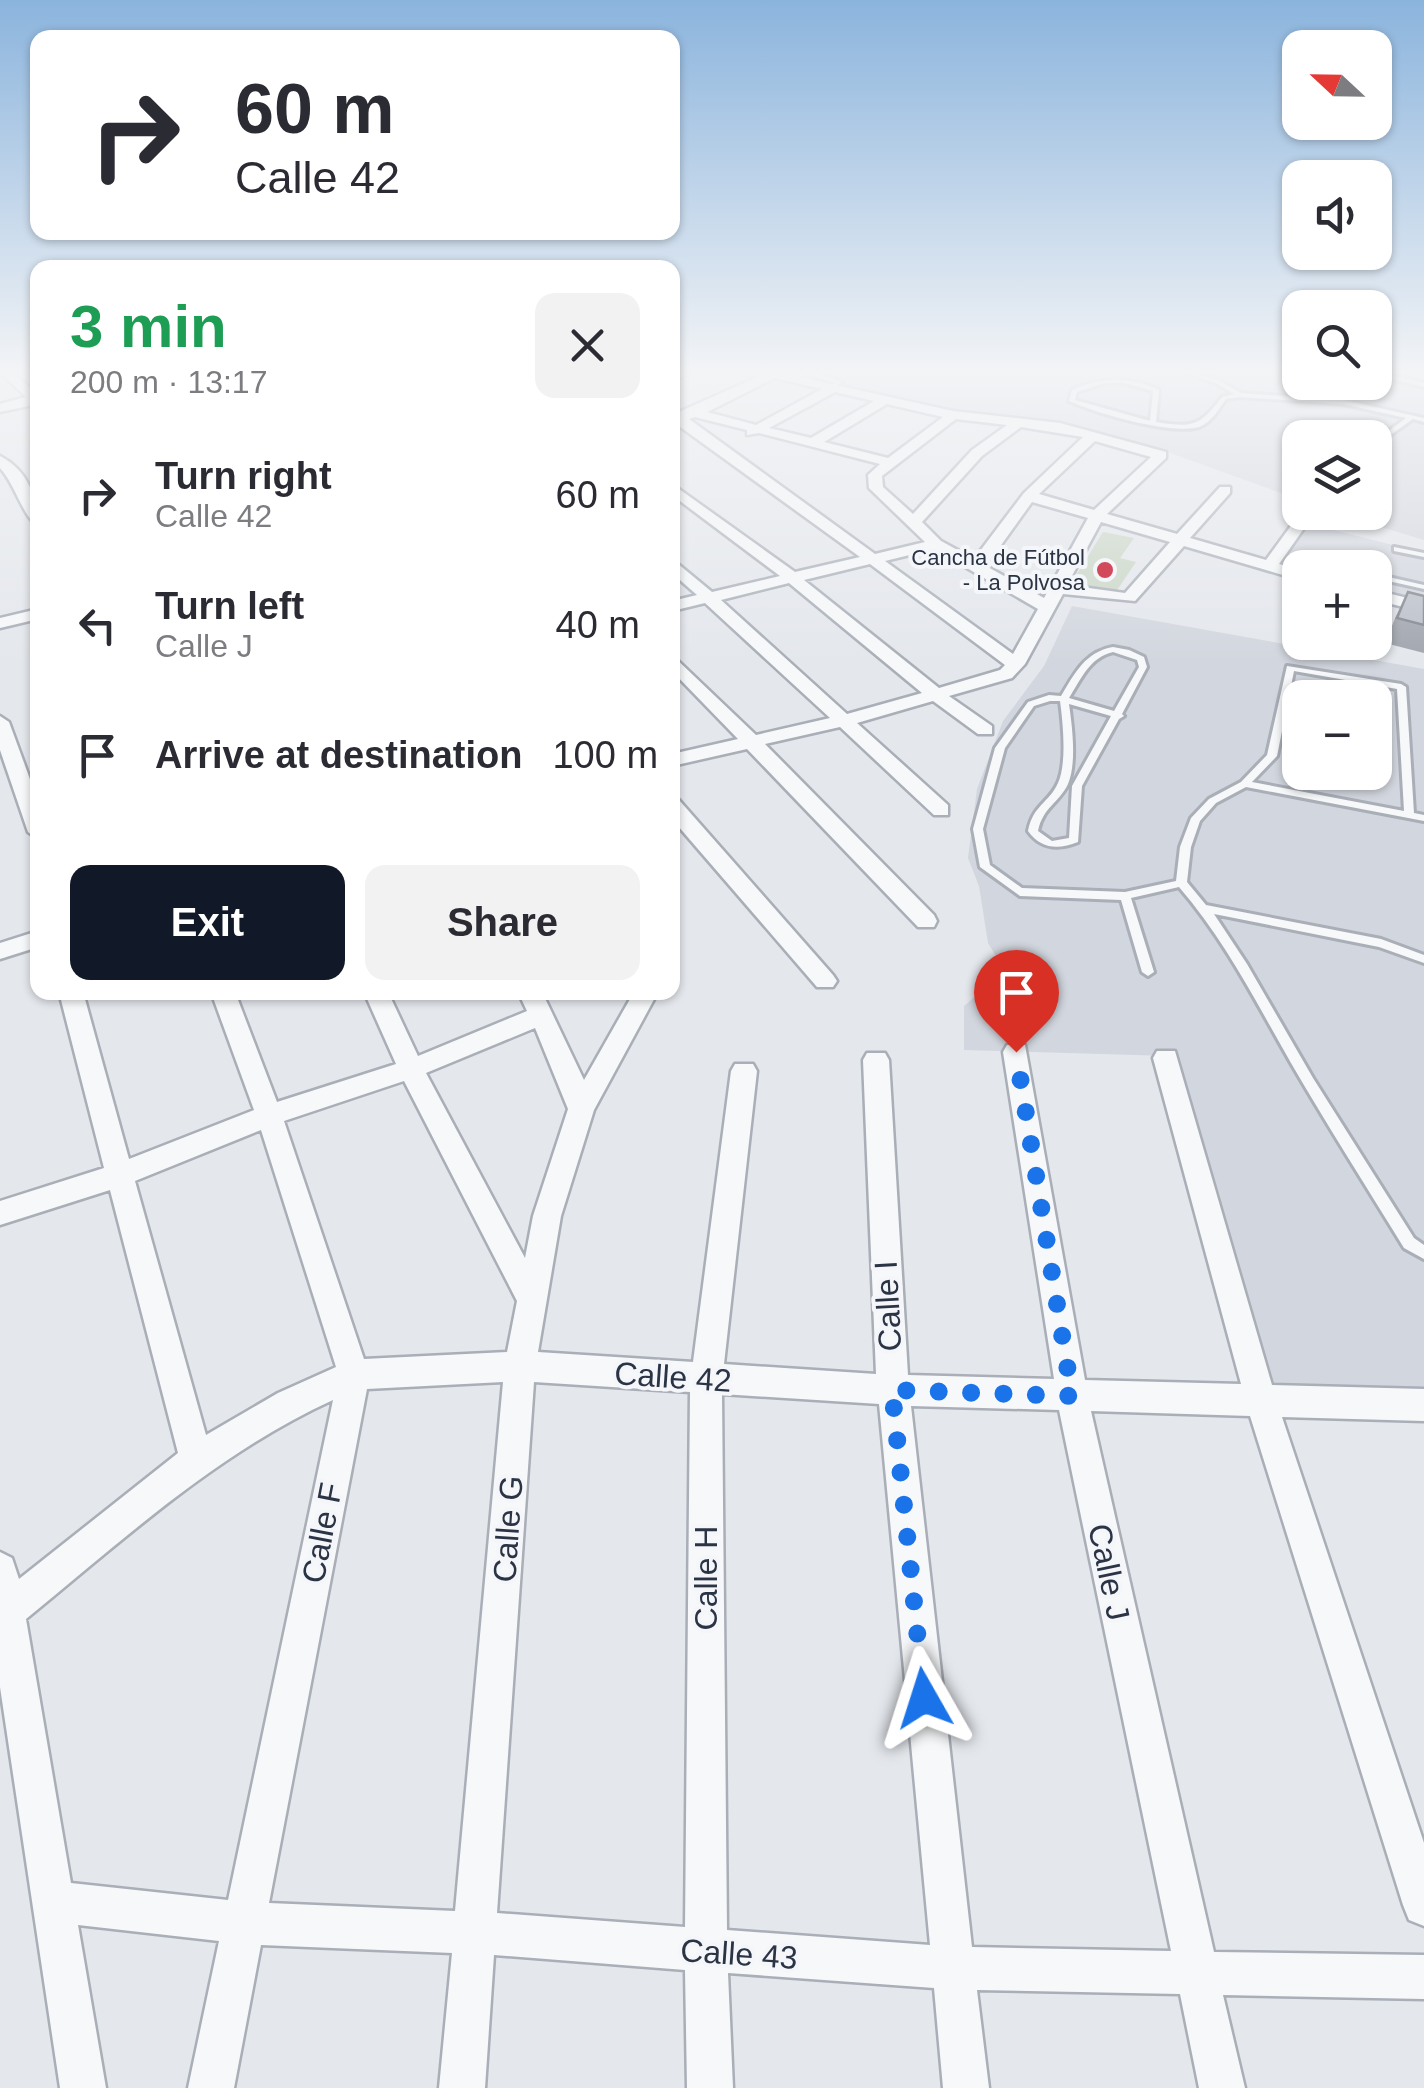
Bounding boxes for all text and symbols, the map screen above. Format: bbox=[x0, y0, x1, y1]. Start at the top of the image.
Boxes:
north arrow bbox=[1282, 30, 1392, 140]
map controls bbox=[1282, 30, 1392, 790]
icon: right bbox=[70, 70, 200, 200]
text: 60 m bbox=[235, 70, 395, 148]
text: Calle 42 bbox=[235, 152, 400, 203]
button: sound bbox=[1282, 160, 1392, 270]
button: search bbox=[1282, 290, 1392, 400]
text: 3 min bbox=[70, 293, 227, 360]
button: close bbox=[535, 293, 640, 398]
text: 200 m · 13:17 bbox=[70, 364, 267, 400]
button: layers bbox=[1282, 420, 1392, 530]
text: Turn right bbox=[155, 455, 332, 497]
icon: right bbox=[70, 468, 125, 523]
text: 60 m bbox=[556, 474, 640, 516]
text: Calle 42 bbox=[155, 498, 272, 534]
place label: Cancha de Fútbol - La Polvosa bbox=[911, 545, 1086, 595]
button: + bbox=[1282, 550, 1392, 660]
marker: Cancha de Fútbol - La Polvosa bbox=[1094, 559, 1116, 581]
text: Turn left bbox=[155, 585, 304, 627]
icon: left bbox=[70, 598, 125, 653]
text: 40 m bbox=[556, 604, 640, 646]
text: Calle J bbox=[155, 628, 253, 664]
button: − bbox=[1282, 680, 1392, 790]
icon: arrive bbox=[70, 728, 125, 783]
text: Arrive at destination bbox=[155, 734, 522, 776]
text: 100 m bbox=[552, 734, 658, 776]
button: Exit bbox=[70, 865, 345, 980]
button: Share bbox=[365, 865, 640, 980]
pin bbox=[974, 950, 1059, 1053]
icon: arrive bbox=[989, 965, 1044, 1020]
street label: Calle I bbox=[868, 1260, 908, 1352]
street label: Calle 42 bbox=[613, 1355, 733, 1399]
street label: Calle G bbox=[486, 1475, 530, 1583]
street label: Calle F bbox=[295, 1480, 349, 1586]
street label: Calle J bbox=[1081, 1520, 1137, 1624]
street label: Calle H bbox=[688, 1526, 724, 1630]
position arrow bbox=[872, 1646, 976, 1750]
street label: Calle 43 bbox=[679, 1932, 799, 1976]

